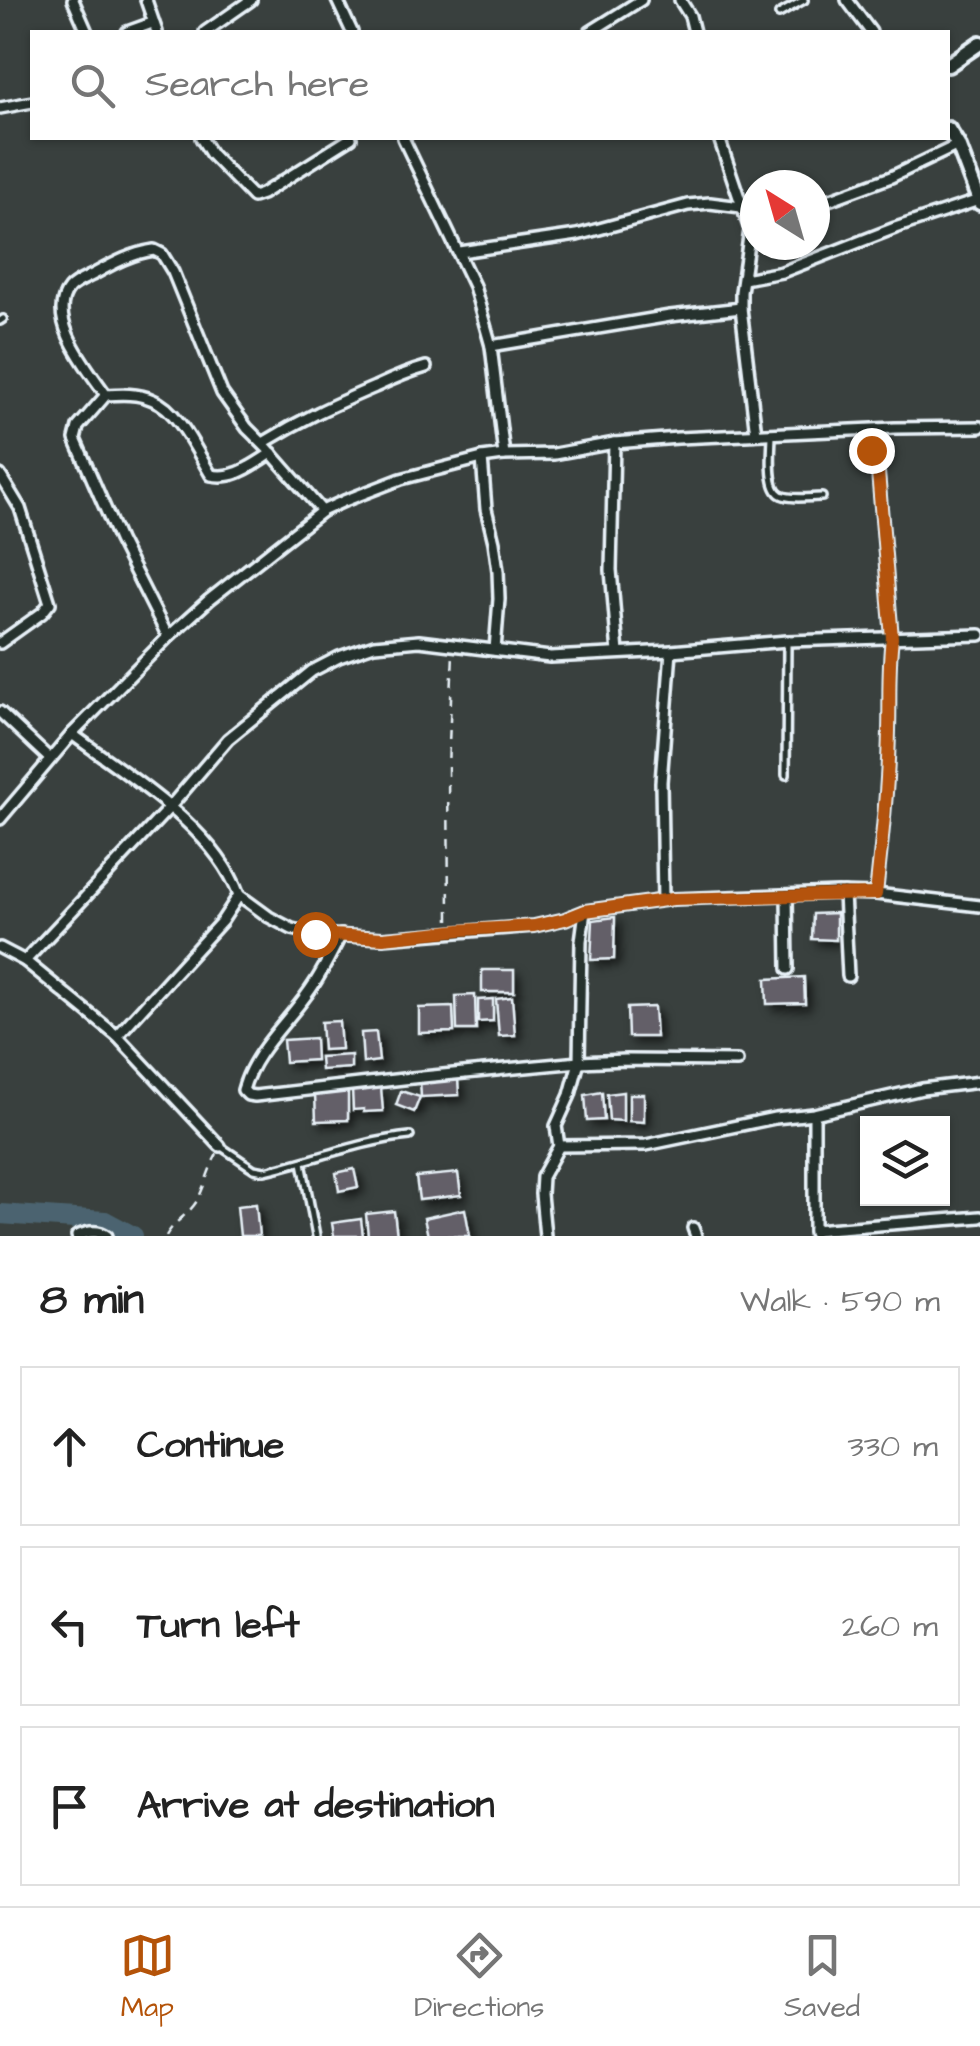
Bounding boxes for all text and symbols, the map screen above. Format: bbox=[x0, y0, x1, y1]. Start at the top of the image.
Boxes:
search box bbox=[30, 30, 950, 140]
icon: search bbox=[65, 58, 120, 113]
text: Search here bbox=[145, 59, 369, 111]
north arrow bbox=[740, 170, 830, 260]
route end bbox=[849, 428, 895, 474]
route start bbox=[293, 912, 339, 958]
map controls bbox=[860, 1116, 950, 1206]
button: layers bbox=[860, 1116, 950, 1206]
text: 8 min bbox=[40, 1272, 144, 1330]
text: Walk · 590 m bbox=[740, 1279, 940, 1324]
icon: ahead bbox=[42, 1419, 97, 1474]
text: Continue bbox=[137, 1420, 284, 1472]
text: 330 m bbox=[848, 1424, 938, 1469]
icon: left bbox=[42, 1599, 97, 1654]
text: Turn left bbox=[137, 1600, 300, 1652]
text: 260 m bbox=[842, 1604, 938, 1649]
icon: arrive bbox=[42, 1779, 97, 1834]
text: Arrive at destination bbox=[137, 1780, 494, 1832]
tab: Map bbox=[120, 1928, 175, 2027]
tab: Directions bbox=[414, 1928, 544, 2027]
tab: Saved bbox=[784, 1928, 860, 2027]

